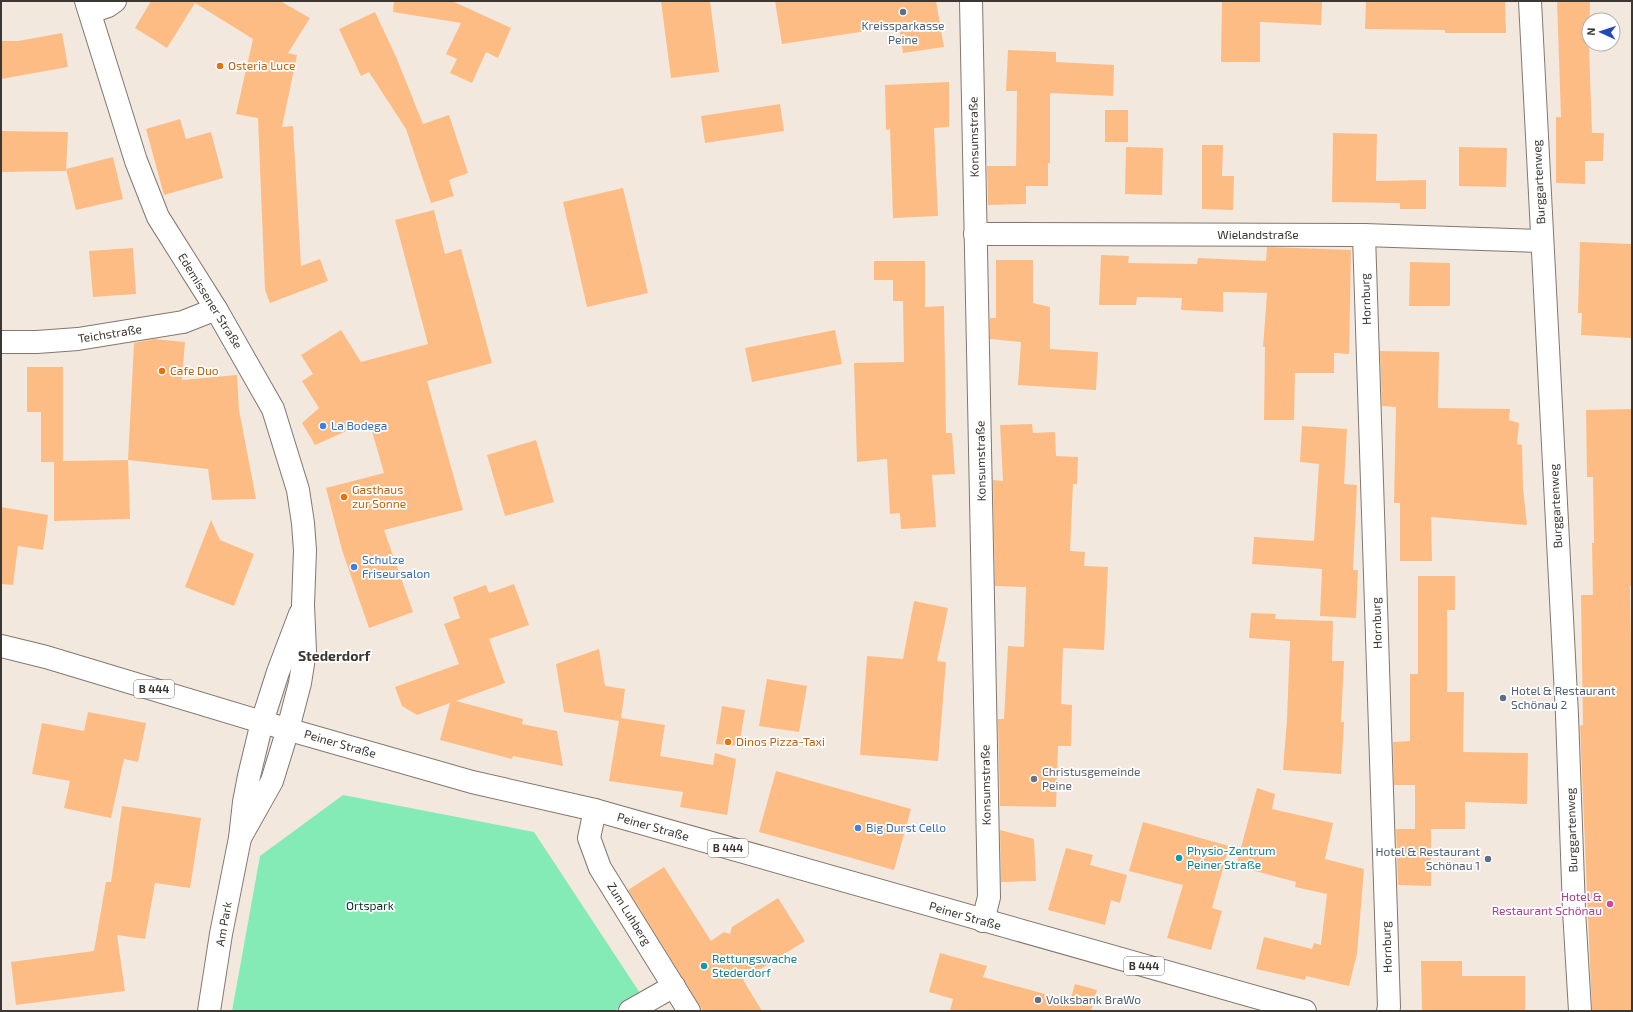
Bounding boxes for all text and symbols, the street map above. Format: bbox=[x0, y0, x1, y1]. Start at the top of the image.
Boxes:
marker: Kreissparkasse Peine bbox=[898, 7, 908, 17]
north arrow bbox=[1581, 12, 1621, 52]
place label: Kreissparkasse Peine bbox=[861, 18, 945, 46]
text: N bbox=[1584, 27, 1597, 36]
place label: Osteria Luce bbox=[228, 58, 295, 72]
marker: Osteria Luce bbox=[215, 61, 225, 71]
street label: Konsumstraße bbox=[965, 97, 981, 178]
street label: Burggartenweg bbox=[1529, 139, 1547, 225]
street label: Wielandstraße bbox=[1217, 227, 1299, 241]
street label: Edemissener Straße bbox=[176, 250, 246, 351]
street label: Hornburg bbox=[1357, 273, 1373, 325]
street label: Teichstraße bbox=[77, 321, 143, 345]
place label: Cafe Duo bbox=[170, 363, 219, 377]
marker: Cafe Duo bbox=[157, 366, 167, 376]
place label: La Bodega bbox=[331, 418, 387, 432]
marker: La Bodega bbox=[318, 421, 328, 431]
street label: Konsumstraße bbox=[972, 421, 988, 502]
street label: Burggartenweg bbox=[1546, 463, 1564, 549]
place label: Gasthaus zur Sonne bbox=[352, 482, 406, 510]
marker: Gasthaus zur Sonne bbox=[339, 492, 349, 502]
place label: Schulze Friseursalon bbox=[362, 552, 430, 580]
marker: Schulze Friseursalon bbox=[349, 562, 359, 572]
street label: Hornburg bbox=[1368, 597, 1384, 649]
district label: Stederdorf bbox=[298, 647, 370, 664]
road number: B 444 bbox=[134, 680, 174, 698]
place label: Hotel & Restaurant Schönau 2 bbox=[1511, 683, 1616, 711]
marker: Hotel & Restaurant Schönau 2 bbox=[1498, 693, 1508, 703]
street label: Peiner Straße bbox=[303, 726, 378, 760]
place label: Dinos Pizza-Taxi bbox=[736, 734, 825, 748]
marker: Dinos Pizza-Taxi bbox=[723, 737, 733, 747]
street label: Konsumstraße bbox=[977, 745, 993, 826]
place label: Christusgemeinde Peine bbox=[1042, 764, 1141, 792]
marker: Christusgemeinde Peine bbox=[1029, 774, 1039, 784]
street label: Burggartenweg bbox=[1563, 787, 1579, 873]
street label: Peiner Straße bbox=[616, 809, 691, 843]
place label: Big Durst Cello bbox=[866, 820, 946, 834]
marker: Big Durst Cello bbox=[853, 823, 863, 833]
road number: B 444 bbox=[708, 839, 748, 857]
place label: Physio-Zentrum Peiner Straße bbox=[1187, 843, 1276, 871]
place label: Hotel & Restaurant Schönau 1 bbox=[1375, 844, 1480, 872]
marker: Physio-Zentrum Peiner Straße bbox=[1174, 853, 1184, 863]
marker: Hotel & Restaurant Schönau 1 bbox=[1483, 854, 1493, 864]
street label: Zum Luhberg bbox=[605, 879, 655, 948]
place label: Hotel & Restaurant Schönau bbox=[1492, 889, 1602, 917]
park label: Ortspark bbox=[346, 898, 394, 912]
street label: Peiner Straße bbox=[928, 898, 1003, 932]
marker: Hotel & Restaurant Schönau bbox=[1605, 899, 1615, 909]
street label: Am Park bbox=[212, 900, 234, 947]
street label: Hornburg bbox=[1378, 921, 1394, 973]
place label: Rettungswache Stederdorf bbox=[712, 951, 797, 979]
road number: B 444 bbox=[1124, 957, 1164, 975]
marker: Rettungswache Stederdorf bbox=[699, 961, 709, 971]
place label: Volksbank BraWo bbox=[1046, 992, 1141, 1006]
marker: Volksbank BraWo bbox=[1033, 995, 1043, 1005]

